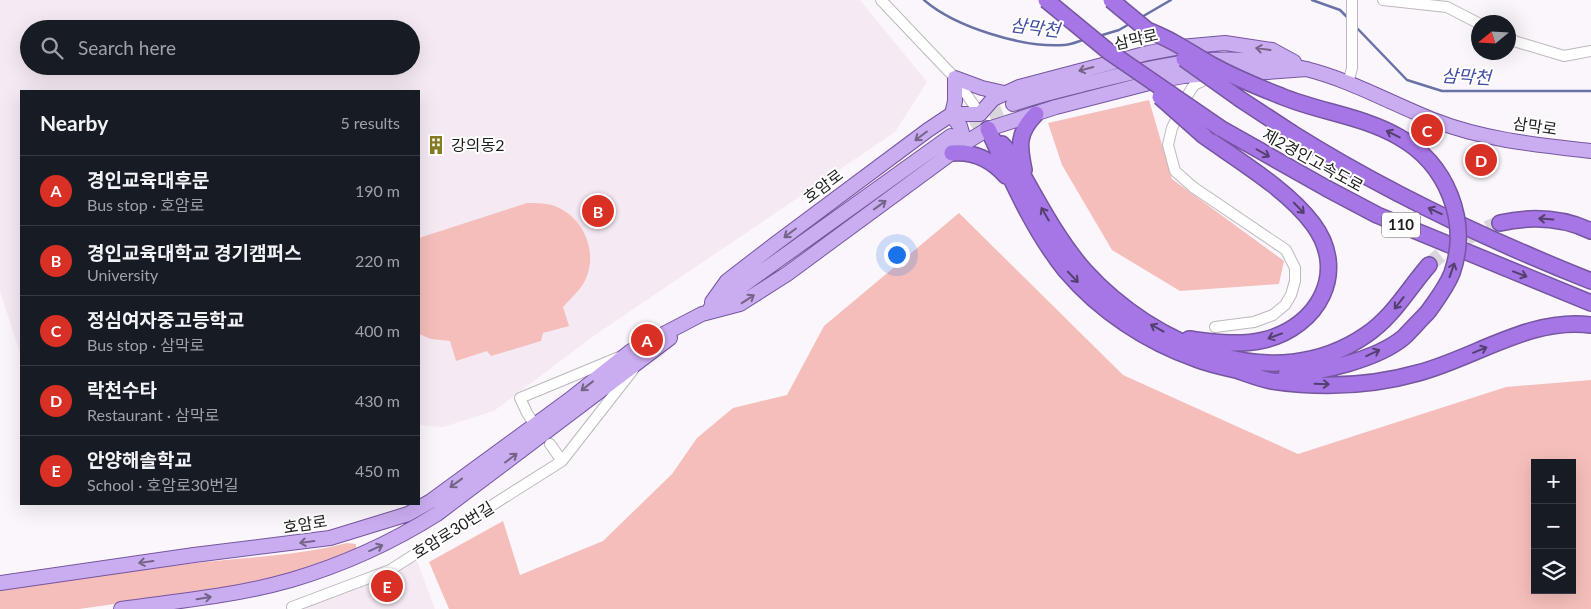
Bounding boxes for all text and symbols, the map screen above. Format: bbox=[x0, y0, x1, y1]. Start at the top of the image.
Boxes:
water label: 삼막천 bbox=[1009, 13, 1064, 41]
north arrow bbox=[1471, 15, 1516, 60]
search box bbox=[20, 20, 420, 75]
street label: 삼막로 bbox=[1112, 24, 1160, 53]
icon: search bbox=[38, 34, 66, 62]
text: Search here bbox=[78, 36, 176, 59]
one-way arrow bbox=[1256, 44, 1272, 54]
water label: 삼막천 bbox=[1441, 64, 1494, 88]
one-way arrow bbox=[1079, 65, 1095, 75]
text: Nearby bbox=[40, 110, 108, 135]
pin: C bbox=[1411, 111, 1443, 149]
text: 5 results bbox=[340, 113, 400, 132]
street label: 삼막로 bbox=[1512, 113, 1559, 138]
street label: 제2경인고속도로 bbox=[1260, 124, 1367, 195]
one-way arrow bbox=[1386, 129, 1401, 138]
one-way arrow bbox=[915, 130, 928, 141]
building icon: 강의동2 bbox=[425, 134, 447, 156]
place label: 강의동2 bbox=[451, 135, 504, 154]
pin: D bbox=[1465, 141, 1497, 179]
one-way arrow bbox=[1255, 148, 1270, 158]
street label: 호암로 bbox=[799, 165, 846, 206]
text: 경인교육대후문 bbox=[87, 168, 209, 191]
text: A bbox=[50, 181, 62, 200]
text: 190 m bbox=[355, 181, 400, 200]
pin: B bbox=[582, 192, 614, 230]
text: Bus stop · 호암로 bbox=[87, 195, 204, 214]
one-way arrow bbox=[873, 200, 887, 210]
one-way arrow bbox=[1293, 201, 1305, 214]
one-way arrow bbox=[1428, 206, 1443, 216]
one-way arrow bbox=[1040, 207, 1050, 221]
road number: 110 bbox=[1382, 212, 1420, 238]
one-way arrow bbox=[1539, 215, 1555, 224]
one-way arrow bbox=[784, 227, 797, 238]
text: 경인교육대학교 경기캠퍼스 bbox=[87, 241, 301, 264]
your location bbox=[884, 242, 910, 268]
text: B bbox=[51, 251, 61, 270]
text: 220 m bbox=[355, 251, 400, 270]
one-way arrow bbox=[1448, 263, 1457, 278]
text: University bbox=[87, 265, 158, 284]
one-way arrow bbox=[1512, 270, 1527, 279]
one-way arrow bbox=[1067, 271, 1079, 284]
one-way arrow bbox=[741, 294, 755, 305]
one-way arrow bbox=[1394, 296, 1405, 309]
text: 정심여자중고등학교 bbox=[87, 308, 244, 331]
text: C bbox=[51, 321, 61, 340]
text: 400 m bbox=[355, 321, 400, 340]
pin: A bbox=[631, 321, 663, 359]
one-way arrow bbox=[1150, 323, 1165, 333]
one-way arrow bbox=[1267, 332, 1283, 341]
text: Bus stop · 삼막로 bbox=[87, 335, 204, 354]
one-way arrow bbox=[1472, 345, 1487, 355]
one-way arrow bbox=[1365, 348, 1380, 358]
text: 락천수타 bbox=[87, 378, 157, 401]
one-way arrow bbox=[1314, 379, 1330, 389]
one-way arrow bbox=[581, 381, 594, 392]
text: D bbox=[50, 391, 62, 410]
text: 430 m bbox=[355, 391, 400, 410]
text: Restaurant · 삼막로 bbox=[87, 405, 219, 424]
text: 안양해솔학교 bbox=[87, 448, 192, 471]
one-way arrow bbox=[504, 453, 517, 464]
map controls bbox=[1531, 459, 1576, 594]
button: + bbox=[1531, 459, 1576, 504]
text: E bbox=[51, 461, 61, 480]
text: 450 m bbox=[355, 461, 400, 480]
text: School · 호암로30번길 bbox=[87, 475, 239, 494]
one-way arrow bbox=[449, 478, 463, 488]
street label: 호암로30번길 bbox=[409, 497, 497, 562]
button: − bbox=[1531, 504, 1576, 549]
street label: 호암로 bbox=[282, 511, 328, 536]
one-way arrow bbox=[299, 537, 315, 547]
one-way arrow bbox=[368, 542, 383, 552]
button: layers bbox=[1531, 549, 1576, 594]
one-way arrow bbox=[138, 557, 154, 567]
pin: E bbox=[371, 567, 403, 605]
one-way arrow bbox=[195, 592, 211, 602]

